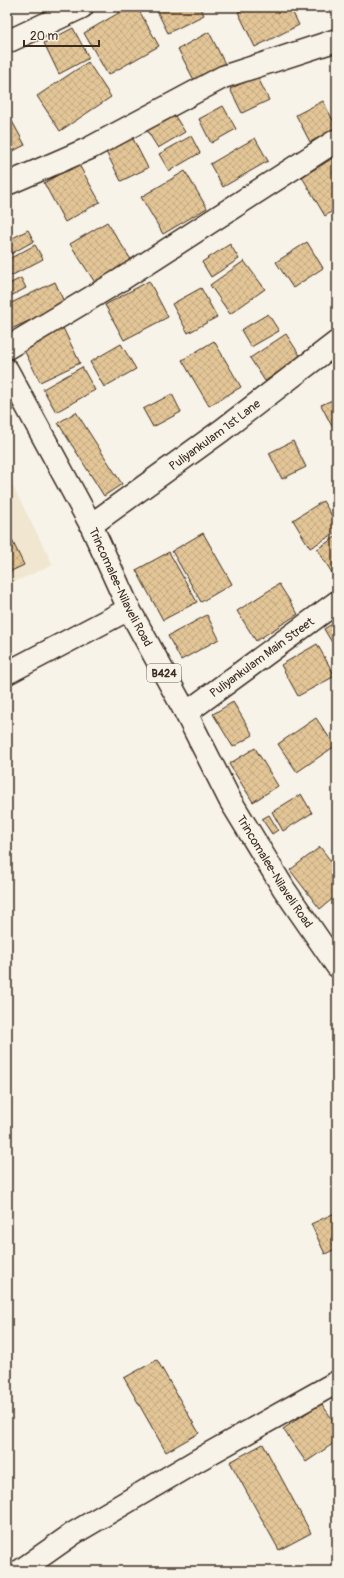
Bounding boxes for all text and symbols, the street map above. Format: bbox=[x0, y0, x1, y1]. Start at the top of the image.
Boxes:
scale bar bbox=[24, 22, 99, 48]
text: 20 m bbox=[30, 29, 59, 44]
street label: Puliyankulam 1st Lane bbox=[166, 396, 264, 474]
street label: Trincomalee-Nilaveli Road bbox=[85, 525, 155, 649]
street label: Puliyankulam Main Street bbox=[207, 614, 317, 701]
road number: B424 bbox=[147, 664, 181, 682]
street label: Trincomalee-Nilaveli Road bbox=[233, 813, 316, 931]

